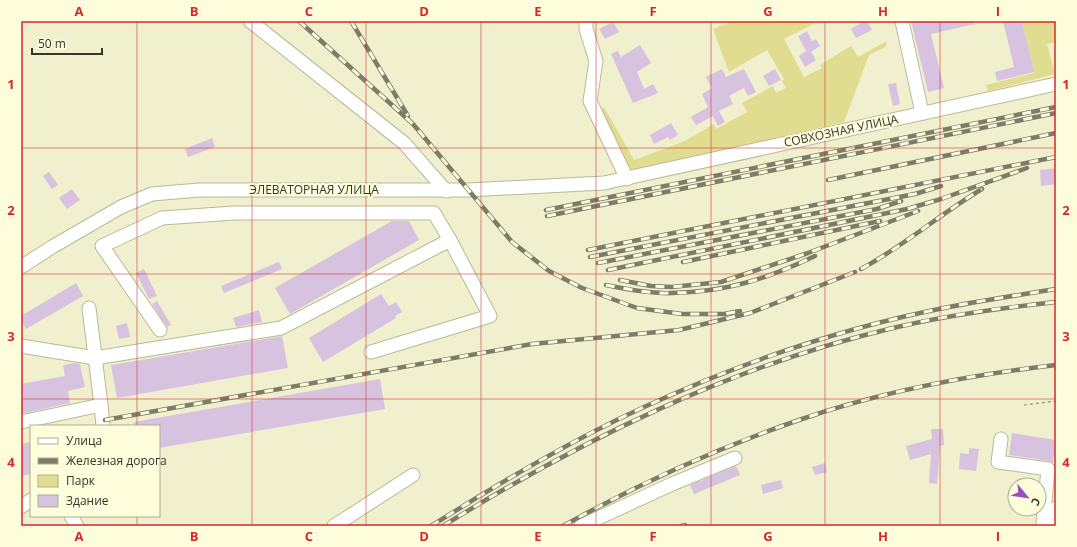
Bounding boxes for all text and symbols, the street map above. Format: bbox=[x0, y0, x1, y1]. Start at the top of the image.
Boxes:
text: A bbox=[75, 2, 84, 20]
text: B bbox=[190, 2, 199, 20]
text: C bbox=[305, 2, 313, 20]
text: D bbox=[419, 2, 429, 20]
text: E bbox=[534, 2, 542, 20]
text: F bbox=[649, 2, 657, 20]
text: G bbox=[763, 2, 773, 20]
text: H bbox=[878, 2, 888, 20]
text: I bbox=[996, 2, 1000, 20]
scale bar bbox=[32, 30, 102, 56]
text: 50 m bbox=[38, 35, 66, 52]
text: 1 bbox=[7, 75, 15, 93]
text: 1 bbox=[1062, 75, 1070, 93]
street label: СОВХОЗНАЯ УЛИЦА bbox=[782, 110, 900, 151]
street label: ЭЛЕВАТОРНАЯ УЛИЦА bbox=[249, 181, 379, 198]
text: 2 bbox=[7, 201, 15, 219]
text: 2 bbox=[1062, 201, 1070, 219]
text: 3 bbox=[7, 327, 15, 345]
text: 3 bbox=[1062, 327, 1070, 345]
legend bbox=[30, 425, 160, 517]
text: Улица bbox=[66, 432, 102, 449]
text: Железная дорога bbox=[66, 452, 167, 469]
text: 4 bbox=[7, 453, 15, 471]
text: 4 bbox=[1062, 453, 1070, 471]
text: Парк bbox=[66, 472, 96, 489]
north arrow bbox=[1007, 477, 1047, 517]
text: Здание bbox=[66, 492, 109, 509]
text: С bbox=[1028, 495, 1044, 509]
text: A bbox=[75, 527, 84, 545]
text: B bbox=[190, 527, 199, 545]
text: C bbox=[305, 527, 313, 545]
text: D bbox=[419, 527, 429, 545]
text: E bbox=[534, 527, 542, 545]
text: F bbox=[649, 527, 657, 545]
text: G bbox=[763, 527, 773, 545]
text: H bbox=[878, 527, 888, 545]
text: I bbox=[996, 527, 1000, 545]

